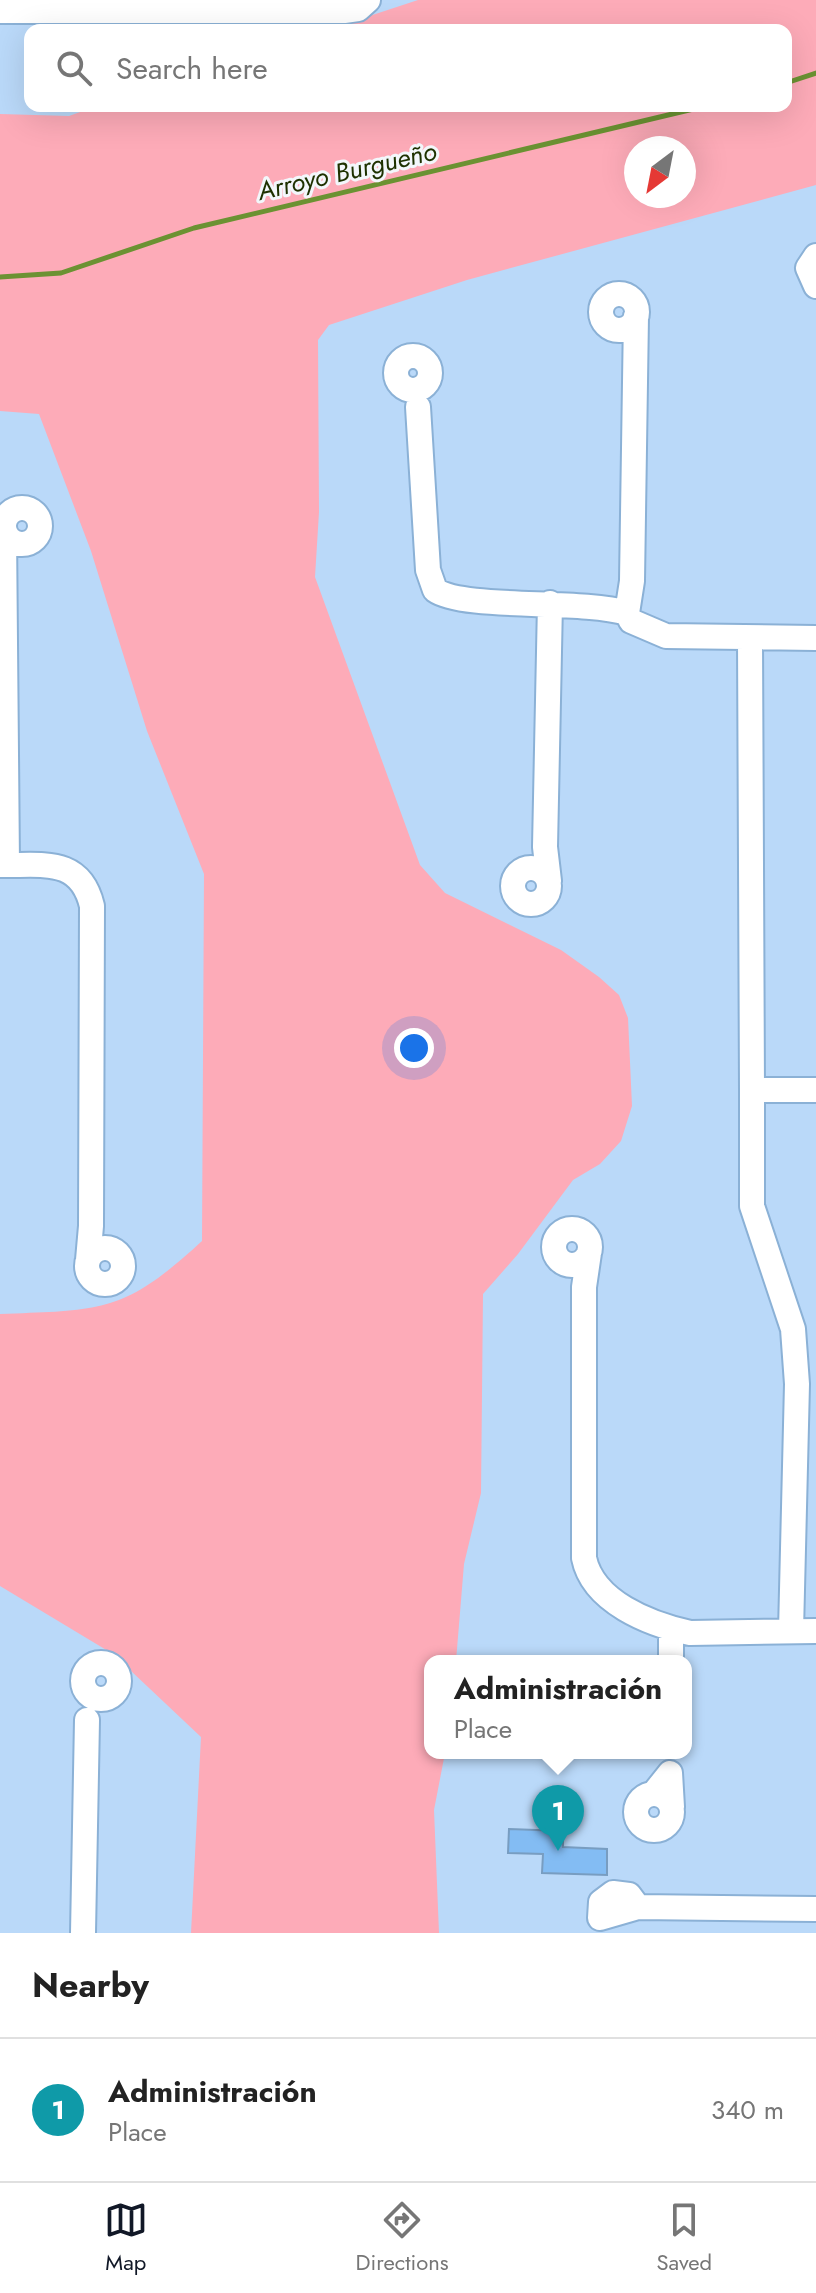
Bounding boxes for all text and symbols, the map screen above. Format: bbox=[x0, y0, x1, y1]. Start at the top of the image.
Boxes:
search box bbox=[24, 24, 792, 112]
icon: search bbox=[52, 46, 96, 90]
text: Search here bbox=[116, 47, 268, 90]
water label: Arroyo Burgueño bbox=[253, 132, 440, 210]
north arrow bbox=[624, 136, 696, 208]
your location bbox=[394, 1028, 434, 1068]
popup bbox=[424, 1655, 692, 1759]
text: Administración bbox=[454, 1667, 662, 1710]
text: Place bbox=[454, 1710, 512, 1748]
pin: 1 bbox=[532, 1785, 584, 1851]
text: Nearby bbox=[32, 1961, 149, 2010]
text: Administración bbox=[108, 2070, 317, 2113]
text: 1 bbox=[51, 2091, 65, 2129]
text: 340 m bbox=[711, 2091, 784, 2129]
text: Place bbox=[108, 2113, 167, 2151]
tab: Map bbox=[104, 2198, 148, 2278]
tab: Directions bbox=[356, 2198, 449, 2278]
tab: Saved bbox=[656, 2198, 712, 2278]

